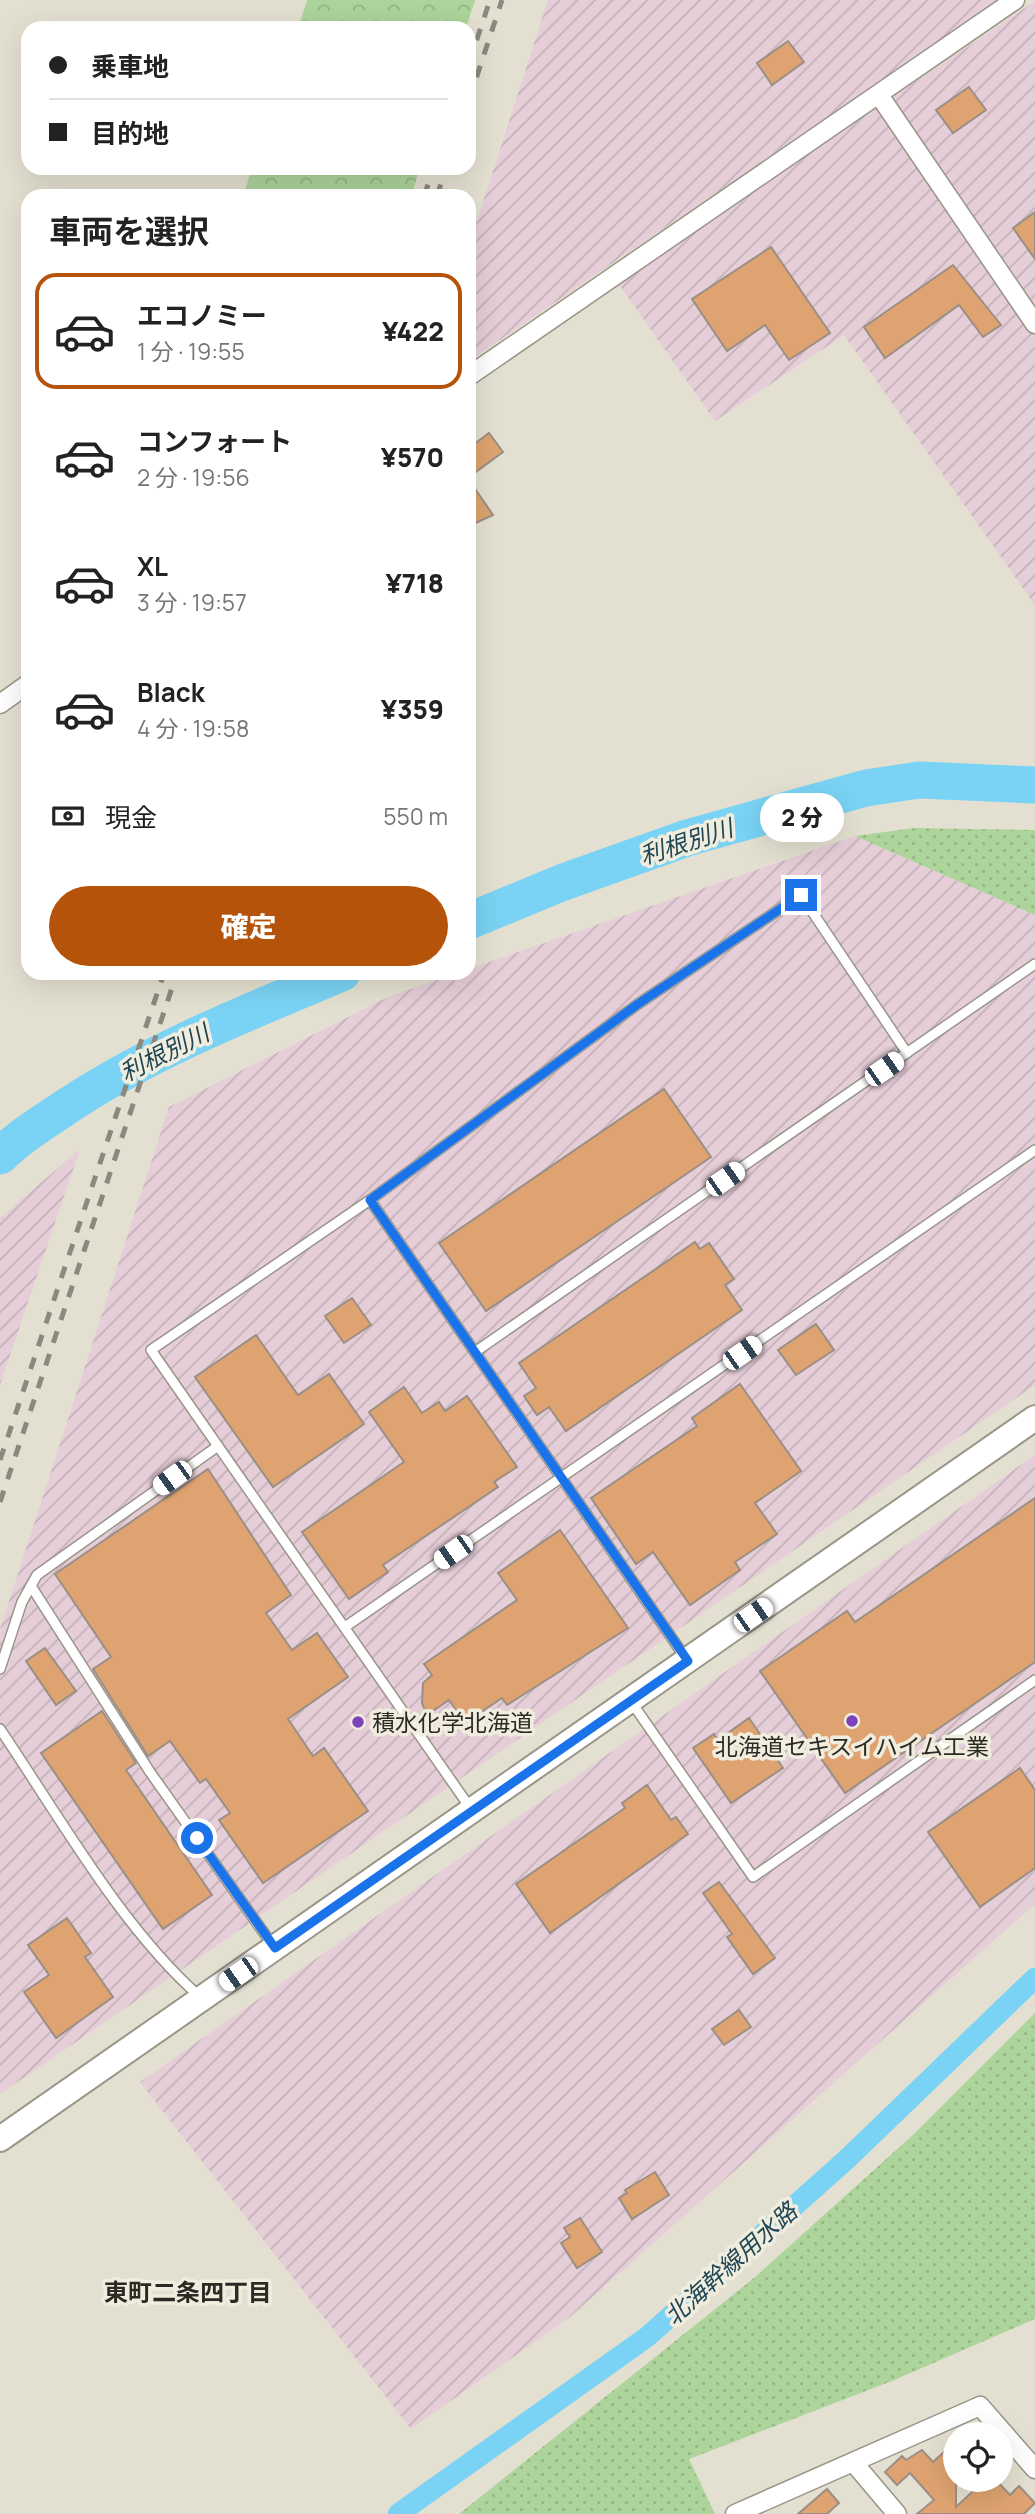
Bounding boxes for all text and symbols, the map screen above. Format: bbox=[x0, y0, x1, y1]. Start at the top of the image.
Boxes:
text: 乗車地 bbox=[91, 48, 169, 84]
text: 目的地 bbox=[91, 115, 169, 151]
text: 車両を選択 bbox=[49, 209, 209, 253]
text: エコノミー bbox=[137, 297, 267, 333]
icon: car bbox=[53, 300, 116, 363]
text: ¥422 bbox=[382, 313, 444, 349]
text: 1 分 · 19:55 bbox=[137, 335, 245, 367]
text: コンフォート bbox=[137, 423, 292, 459]
icon: car bbox=[53, 426, 116, 489]
text: ¥570 bbox=[381, 439, 444, 475]
text: 2 分 · 19:56 bbox=[137, 461, 250, 493]
text: XL bbox=[137, 548, 168, 584]
icon: car bbox=[53, 552, 116, 615]
text: ¥718 bbox=[385, 565, 444, 601]
text: 3 分 · 19:57 bbox=[137, 586, 247, 618]
text: Black bbox=[137, 674, 205, 710]
icon: car bbox=[53, 678, 116, 741]
text: ¥359 bbox=[381, 691, 444, 727]
text: 4 分 · 19:58 bbox=[137, 712, 249, 744]
callout: 2 分 bbox=[759, 794, 843, 842]
icon: cash bbox=[49, 797, 87, 835]
text: 現金 bbox=[105, 799, 157, 835]
text: 550 m bbox=[383, 800, 448, 832]
text: 2 分 bbox=[781, 801, 823, 833]
water label: 利根別川 bbox=[635, 810, 740, 872]
route end bbox=[785, 879, 817, 911]
button: 確定 bbox=[49, 886, 448, 966]
water label: 利根別川 bbox=[114, 1014, 217, 1088]
car bbox=[861, 1048, 908, 1090]
car bbox=[702, 1158, 749, 1200]
car bbox=[719, 1332, 766, 1374]
car bbox=[149, 1457, 196, 1499]
car bbox=[430, 1531, 477, 1573]
car bbox=[730, 1594, 777, 1636]
place label: 積水化学北海道 bbox=[372, 1706, 533, 1738]
marker: 北海道セキスイハイム工業 bbox=[844, 1713, 860, 1729]
marker: 積水化学北海道 bbox=[350, 1714, 366, 1730]
place label: 北海道セキスイハイム工業 bbox=[715, 1730, 989, 1762]
route start bbox=[181, 1822, 213, 1854]
car bbox=[215, 1953, 262, 1995]
water label: 北海幹線用水路 bbox=[657, 2193, 805, 2331]
district label: 東町二条四丁目 bbox=[104, 2275, 272, 2308]
map controls bbox=[943, 2422, 1013, 2492]
button: locate bbox=[943, 2422, 1013, 2492]

